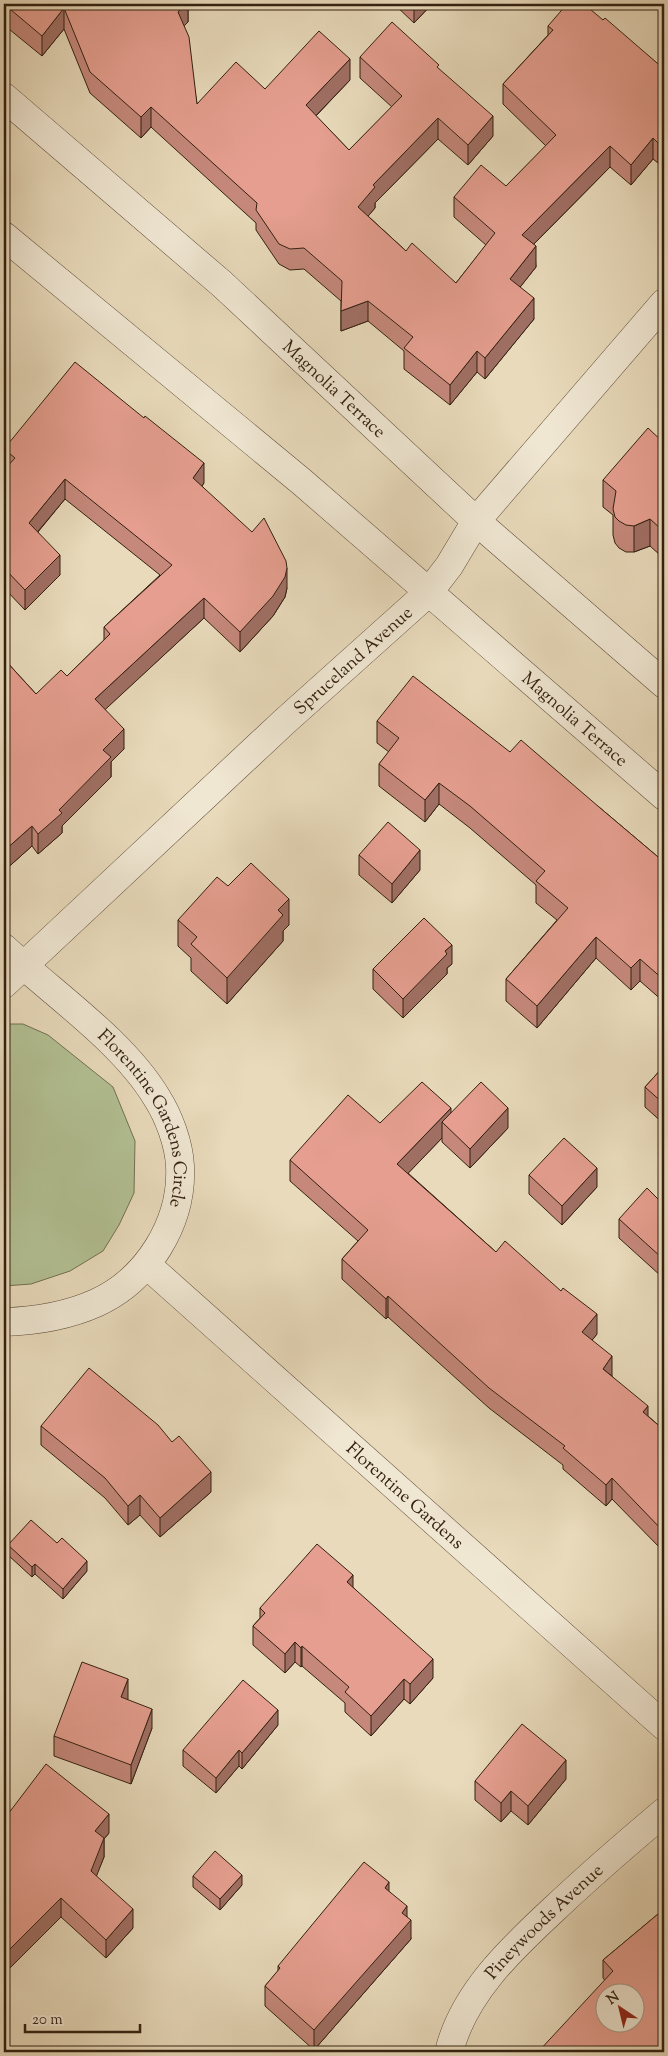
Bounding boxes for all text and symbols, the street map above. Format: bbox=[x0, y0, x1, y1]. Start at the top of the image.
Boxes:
street label: Magnolia Terrace bbox=[275, 335, 391, 445]
street label: Spruceland Avenue bbox=[289, 601, 420, 722]
street label: Magnolia Terrace bbox=[515, 667, 633, 774]
street label: Florentine Gardens Circle bbox=[91, 1024, 191, 1210]
street label: Florentine Gardens bbox=[339, 1437, 469, 1556]
street label: Pineywoods Avenue bbox=[480, 1859, 610, 1986]
north arrow bbox=[596, 1984, 646, 2034]
text: N bbox=[603, 1988, 624, 2010]
scale bar bbox=[25, 2001, 140, 2033]
text: 20 m bbox=[32, 2010, 63, 2031]

